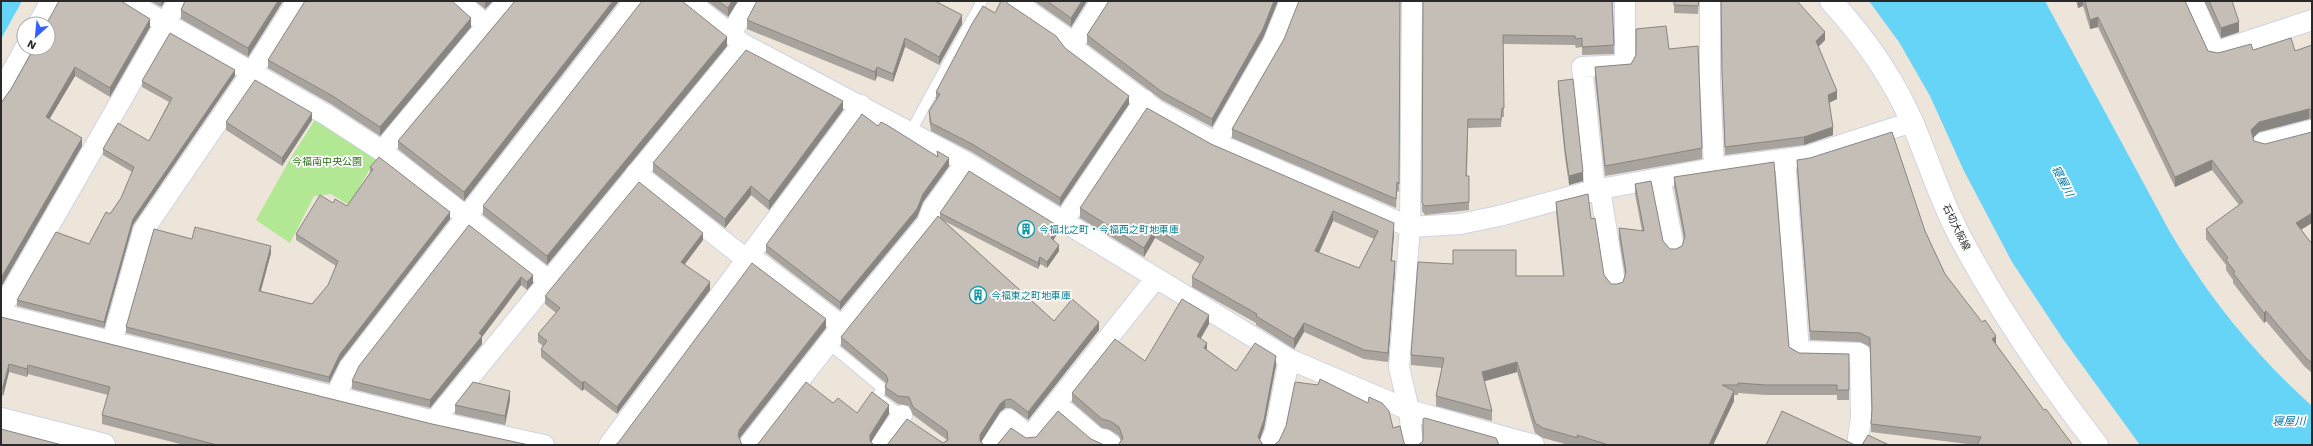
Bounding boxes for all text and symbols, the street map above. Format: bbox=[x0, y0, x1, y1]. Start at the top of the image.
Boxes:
north arrow bbox=[16, 16, 56, 56]
text: N bbox=[25, 37, 38, 52]
park label: 今福南中央公園 bbox=[292, 156, 362, 167]
water label: 寝屋川 bbox=[2049, 164, 2077, 200]
street label: 石切大阪線 bbox=[1941, 202, 1972, 252]
building icon: 今福北之町・今福西之町地車庫 bbox=[1016, 219, 1036, 239]
place label: 今福北之町・今福西之町地車庫 bbox=[1039, 224, 1179, 235]
building icon: 今福東之町地車庫 bbox=[968, 285, 988, 305]
place label: 今福東之町地車庫 bbox=[991, 290, 1071, 301]
water label: 寝屋川 bbox=[2273, 415, 2306, 428]

